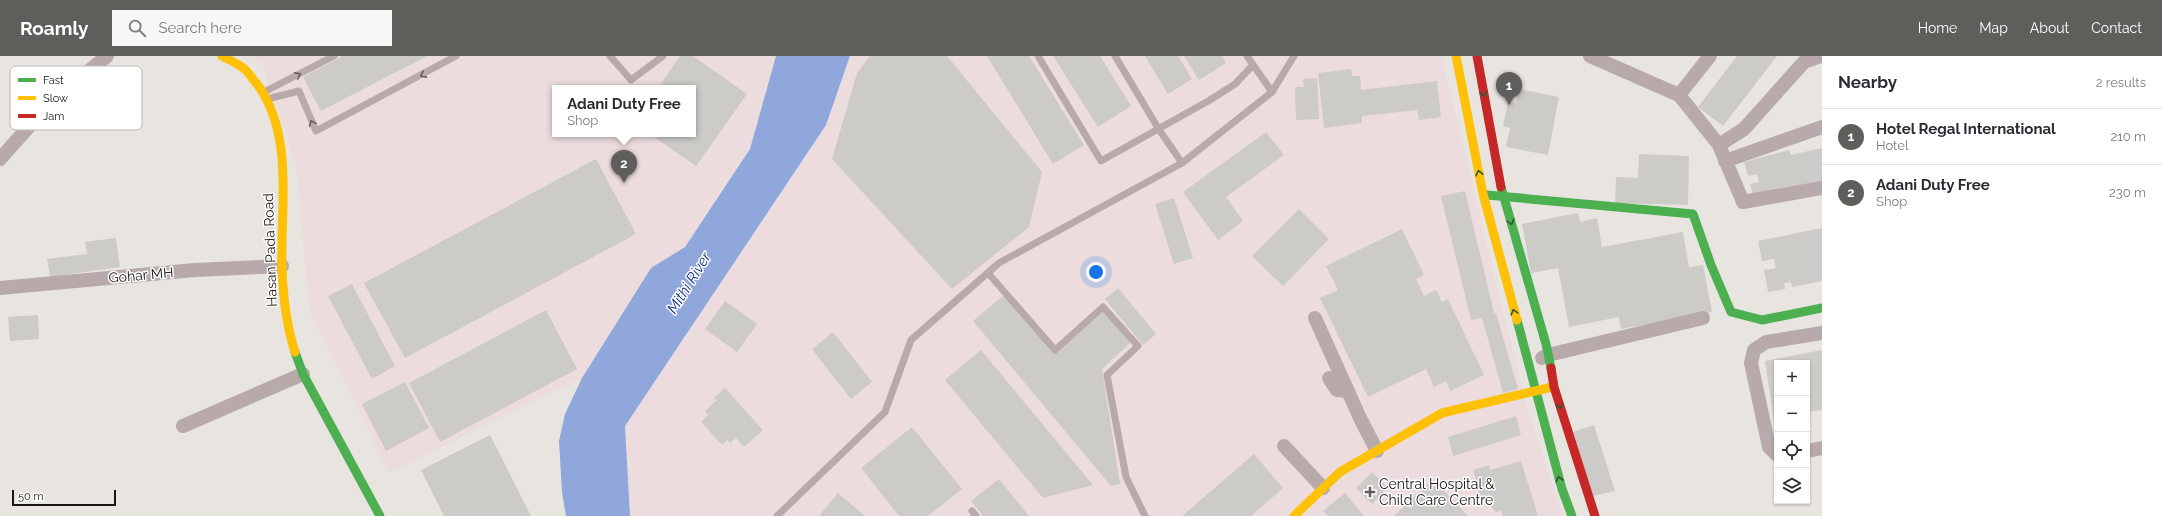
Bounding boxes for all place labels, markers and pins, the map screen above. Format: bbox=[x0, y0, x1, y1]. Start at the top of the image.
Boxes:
pin: 1 bbox=[1496, 72, 1522, 105]
pin: 2 bbox=[611, 150, 637, 183]
place label: Central Hospital & Child Care Centre bbox=[1379, 476, 1495, 508]
marker: Central Hospital & Child Care Centre bbox=[1364, 486, 1376, 498]

